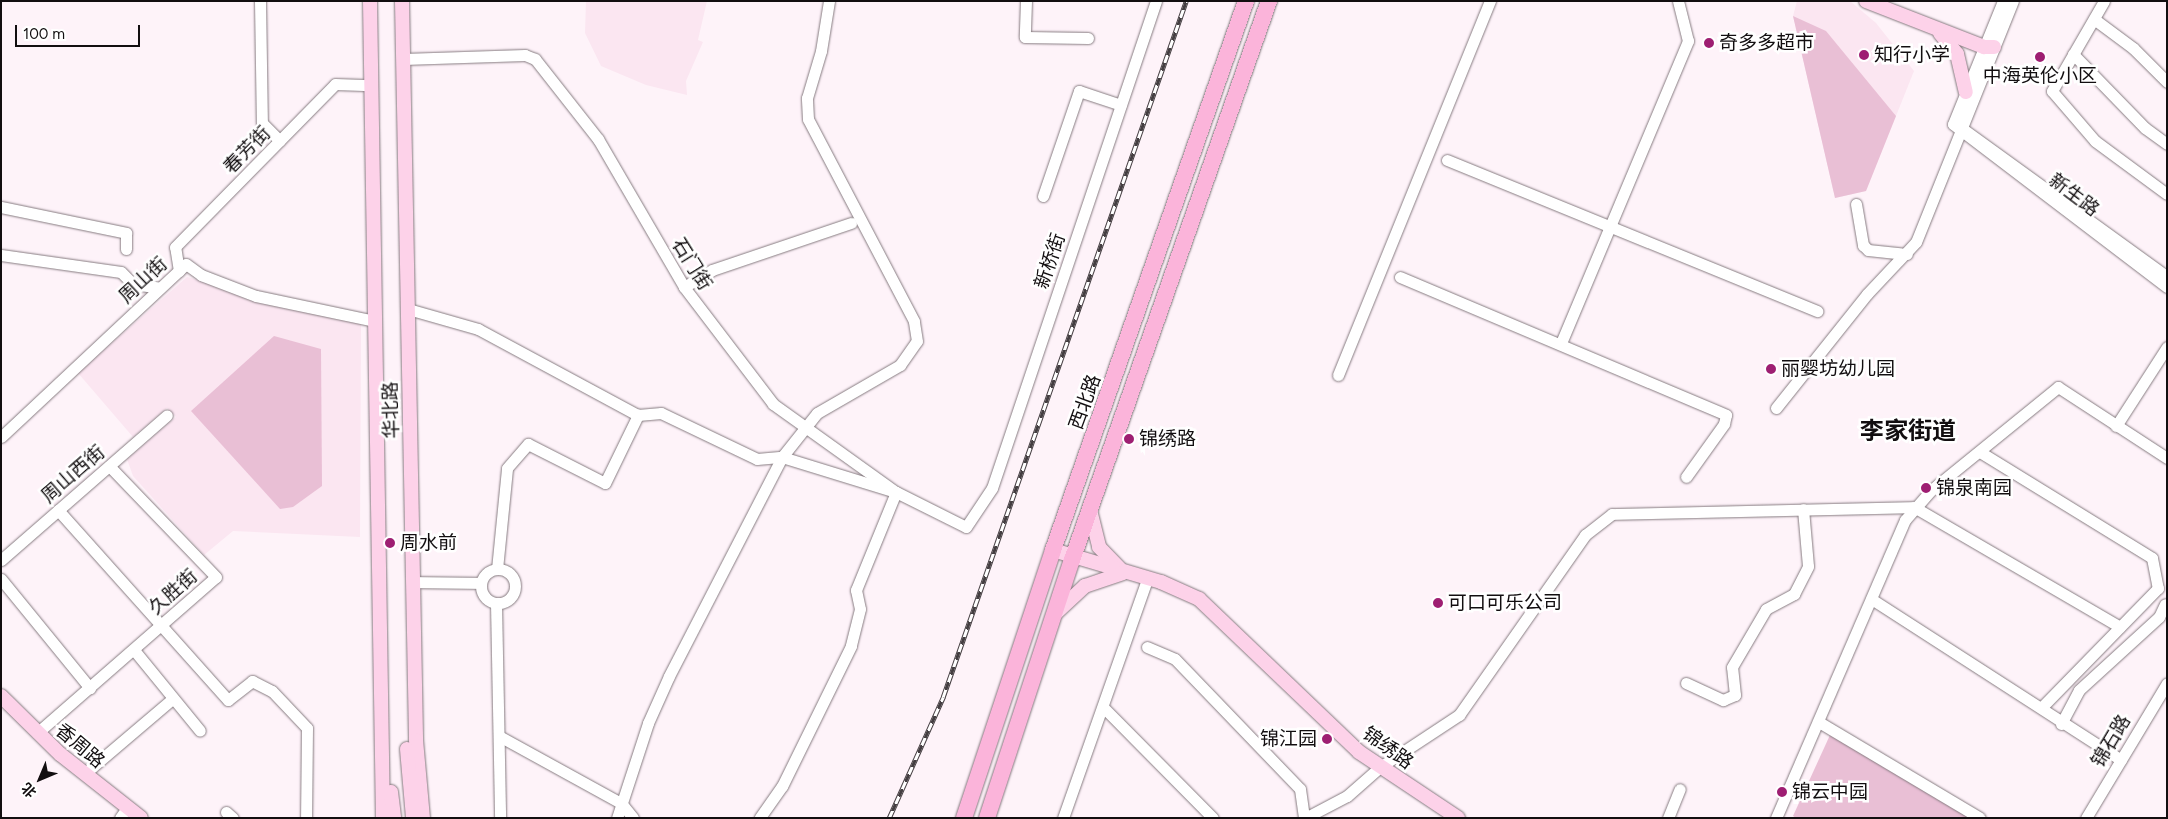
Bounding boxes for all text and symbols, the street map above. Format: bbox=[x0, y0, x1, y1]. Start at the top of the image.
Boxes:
scale bar bbox=[18, 15, 142, 47]
text: 100 m bbox=[23, 25, 65, 43]
place label: 奇多多超市 bbox=[1719, 32, 1814, 54]
marker: 奇多多超市 bbox=[1703, 37, 1715, 49]
place label: 知行小学 bbox=[1874, 44, 1950, 66]
marker: 知行小学 bbox=[1858, 49, 1870, 61]
marker: 中海英伦小区 bbox=[2034, 51, 2046, 63]
place label: 中海英伦小区 bbox=[1983, 65, 2097, 87]
street label: 春芳街 bbox=[219, 122, 275, 178]
street label: 新生路 bbox=[2044, 169, 2104, 221]
street label: 新桥街 bbox=[1030, 230, 1070, 292]
street label: 石门街 bbox=[667, 234, 717, 294]
street label: 周山街 bbox=[114, 252, 172, 308]
place label: 丽婴坊幼儿园 bbox=[1781, 358, 1895, 380]
marker: 丽婴坊幼儿园 bbox=[1765, 363, 1777, 375]
street label: 西北路 bbox=[1065, 371, 1105, 433]
street label: 华北路 bbox=[379, 381, 403, 439]
district label: 李家街道 bbox=[1860, 417, 1956, 445]
place label: 锦绣路 bbox=[1139, 428, 1196, 450]
marker: 锦绣路 bbox=[1123, 433, 1135, 445]
street label: 周山西街 bbox=[37, 440, 109, 508]
place label: 锦泉南园 bbox=[1936, 477, 2012, 499]
marker: 锦泉南园 bbox=[1920, 482, 1932, 494]
place label: 周水前 bbox=[400, 532, 457, 554]
marker: 周水前 bbox=[384, 537, 396, 549]
street label: 久胜街 bbox=[144, 564, 202, 620]
place label: 可口可乐公司 bbox=[1448, 592, 1562, 614]
marker: 可口可乐公司 bbox=[1432, 597, 1444, 609]
street label: 锦石路 bbox=[2087, 711, 2135, 771]
street label: 香周路 bbox=[51, 719, 109, 773]
street label: 锦绣路 bbox=[1358, 722, 1418, 774]
place label: 锦江园 bbox=[1260, 728, 1317, 750]
marker: 锦江园 bbox=[1321, 733, 1333, 745]
north arrow bbox=[15, 754, 65, 804]
text: 北 bbox=[18, 779, 40, 801]
place label: 锦云中园 bbox=[1792, 781, 1868, 803]
marker: 锦云中园 bbox=[1776, 786, 1788, 798]

